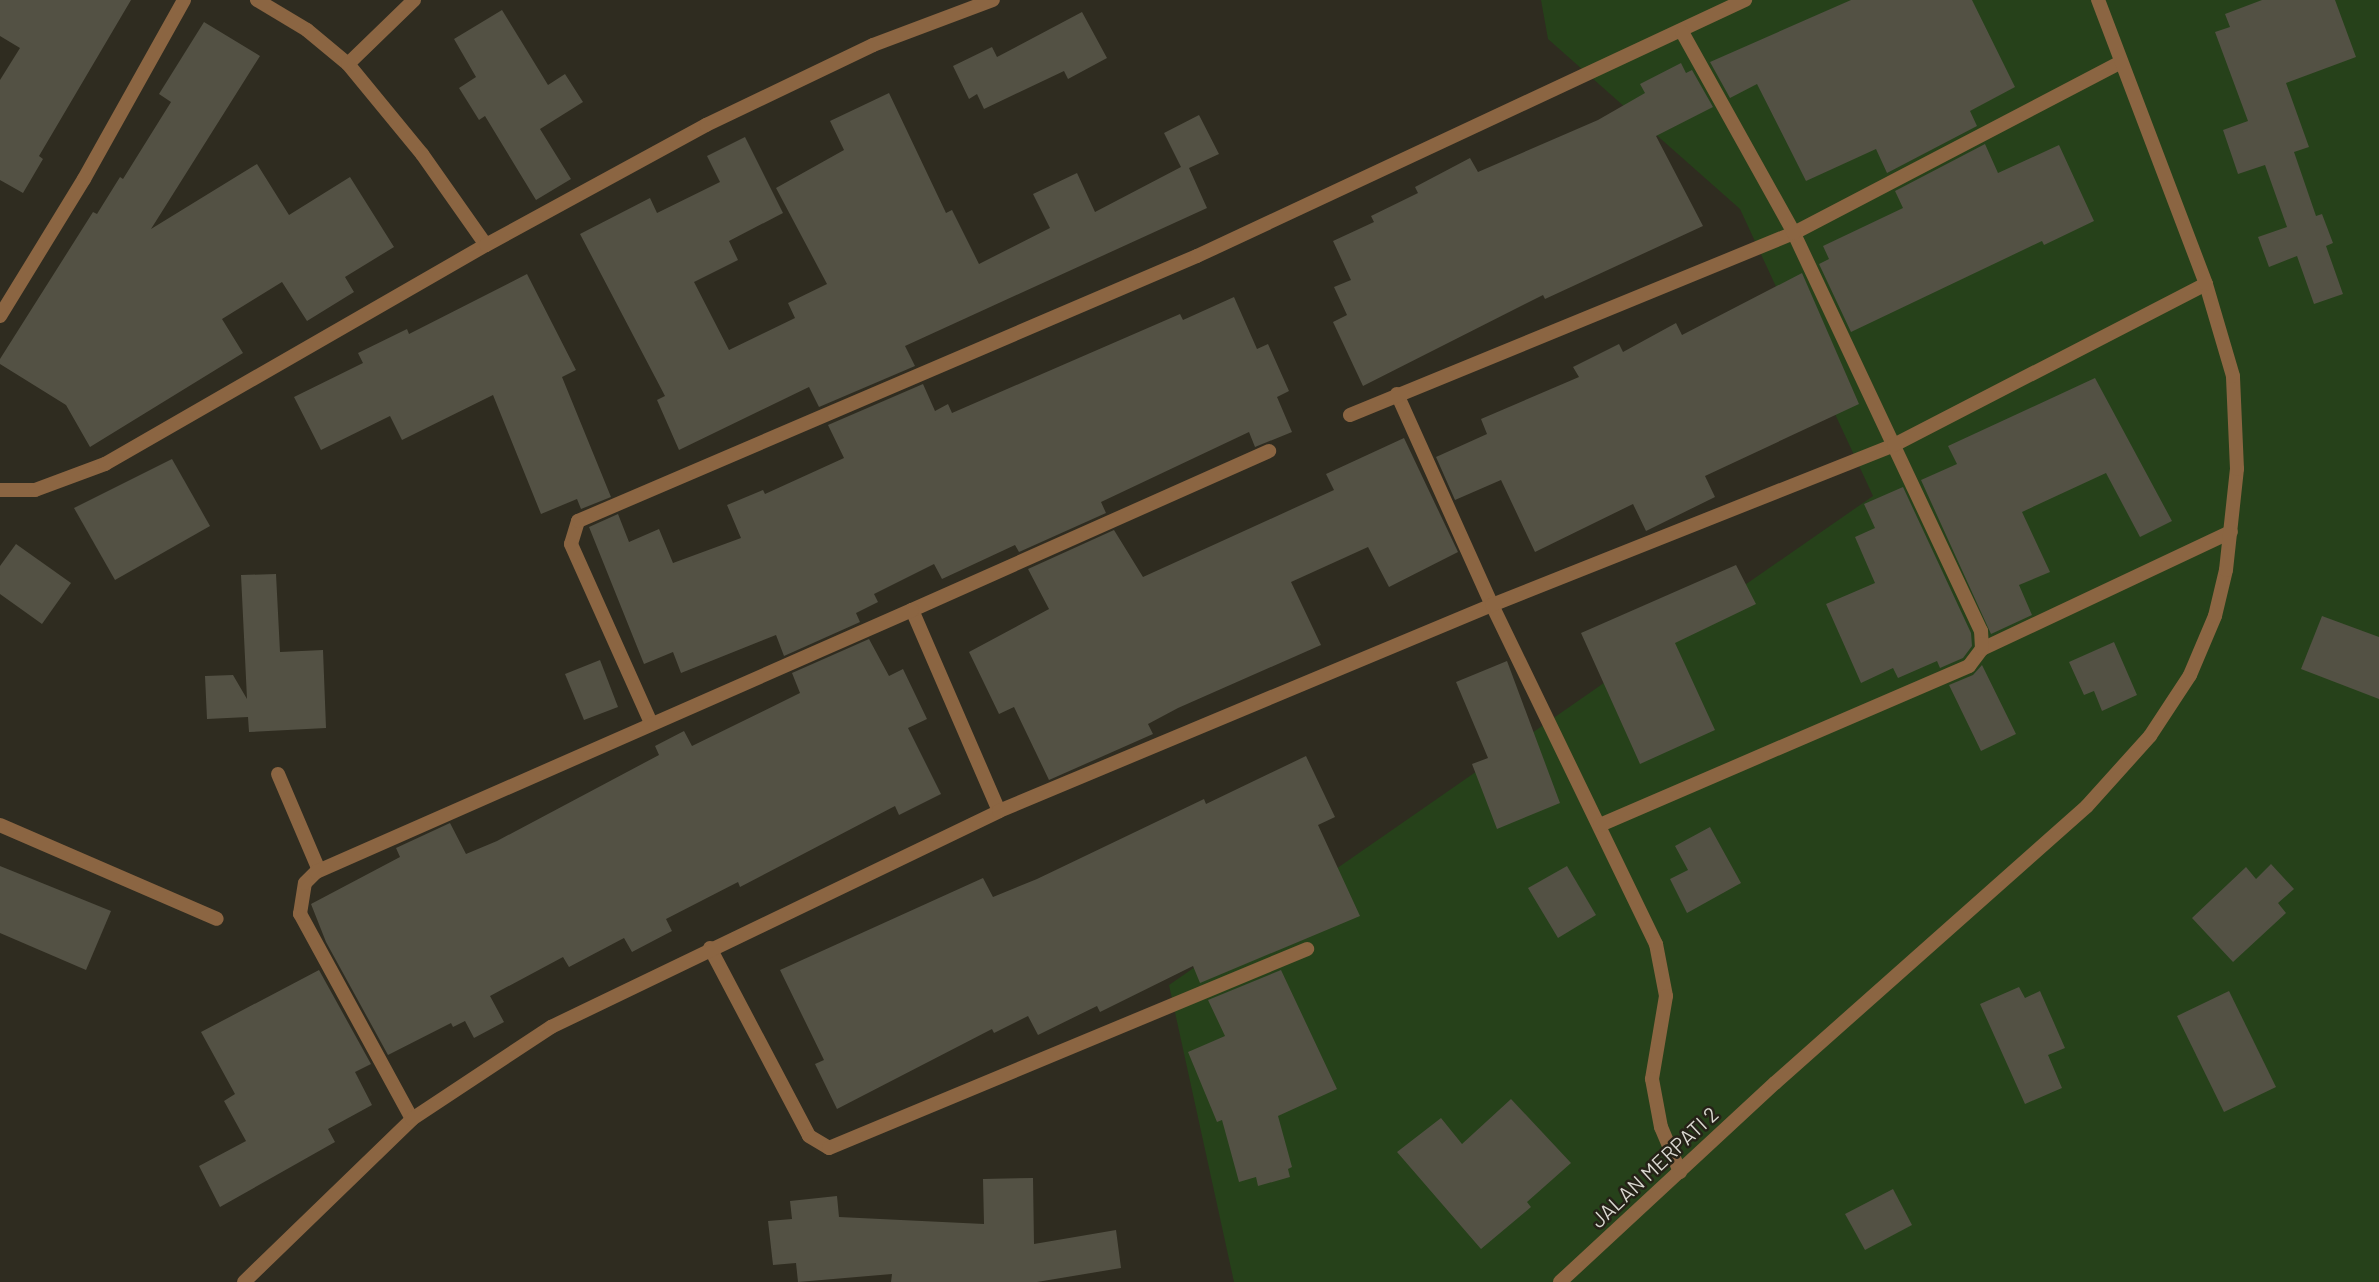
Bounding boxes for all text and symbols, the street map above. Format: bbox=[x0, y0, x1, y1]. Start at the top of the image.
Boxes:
street label: JALAN MERPATI 2 bbox=[1585, 1101, 1723, 1233]

